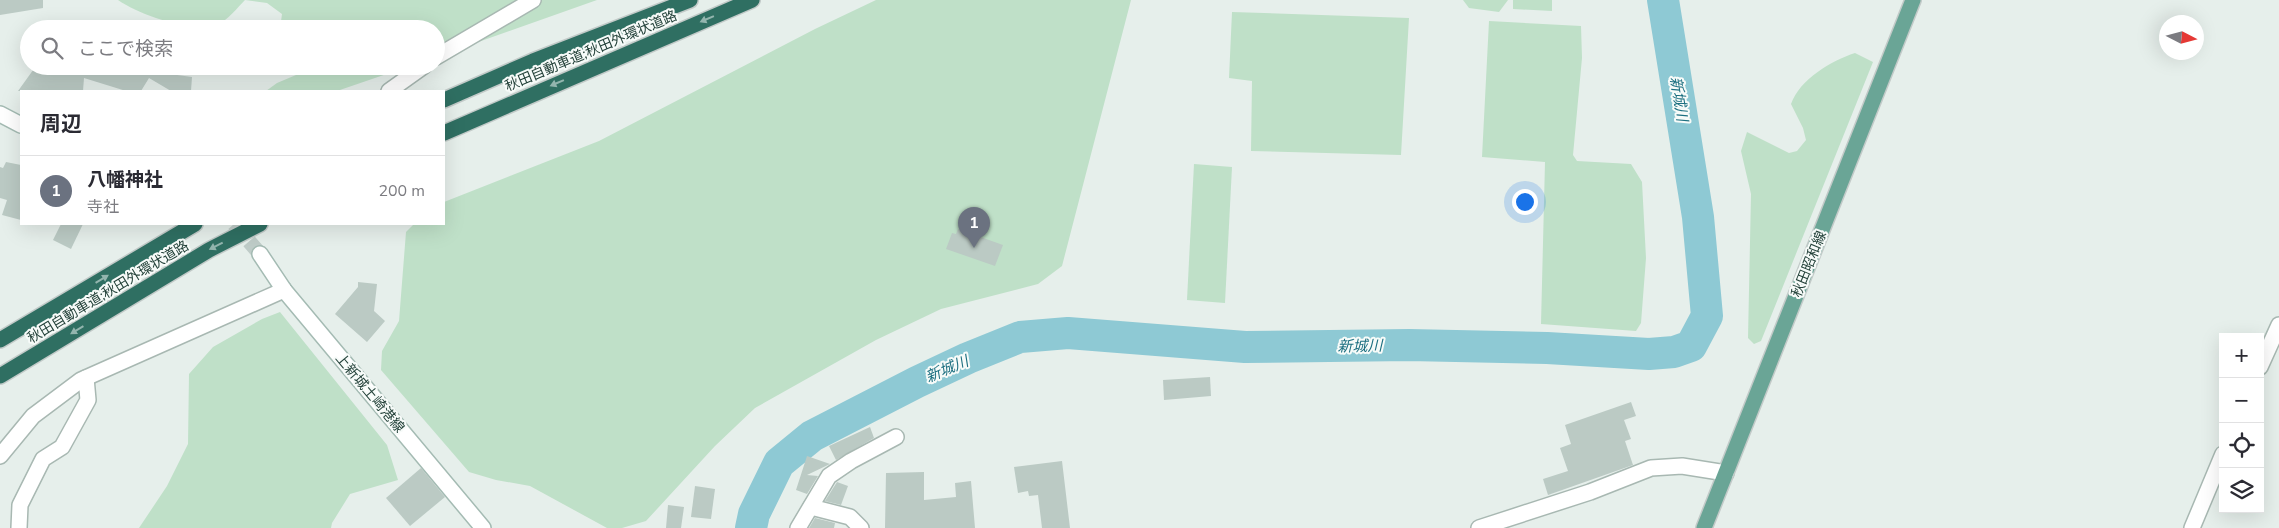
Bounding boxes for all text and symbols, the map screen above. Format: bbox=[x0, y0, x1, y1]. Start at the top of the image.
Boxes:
street label: 秋田自動車道;秋田外環状道路 bbox=[502, 6, 680, 96]
north arrow bbox=[2159, 15, 2204, 60]
one-way arrow bbox=[700, 16, 714, 24]
search box bbox=[20, 20, 445, 75]
icon: search bbox=[38, 34, 66, 62]
text: ここで検索 bbox=[78, 36, 173, 62]
water label: 新城川 bbox=[1666, 75, 1693, 125]
one-way arrow bbox=[550, 79, 564, 87]
text: 周辺 bbox=[40, 110, 82, 138]
text: 八幡神社 bbox=[87, 167, 163, 193]
text: 1 bbox=[51, 180, 61, 202]
text: 200 m bbox=[378, 180, 425, 202]
your location bbox=[1512, 189, 1538, 215]
text: 寺社 bbox=[87, 196, 119, 218]
pin: 1 bbox=[958, 207, 990, 248]
street label: 秋田昭和線 bbox=[1787, 228, 1831, 300]
street label: 秋田自動車道;秋田外環状道路 bbox=[24, 236, 192, 348]
one-way arrow bbox=[209, 242, 224, 250]
one-way arrow bbox=[95, 274, 108, 283]
one-way arrow bbox=[70, 325, 83, 334]
map controls bbox=[2219, 333, 2264, 513]
button: + bbox=[2219, 333, 2264, 378]
water label: 新城川 bbox=[1337, 336, 1385, 356]
street label: 上新城土崎港線 bbox=[331, 349, 409, 437]
water label: 新城川 bbox=[922, 350, 973, 387]
button: − bbox=[2219, 378, 2264, 423]
button: locate bbox=[2219, 423, 2264, 468]
button: layers bbox=[2219, 468, 2264, 513]

